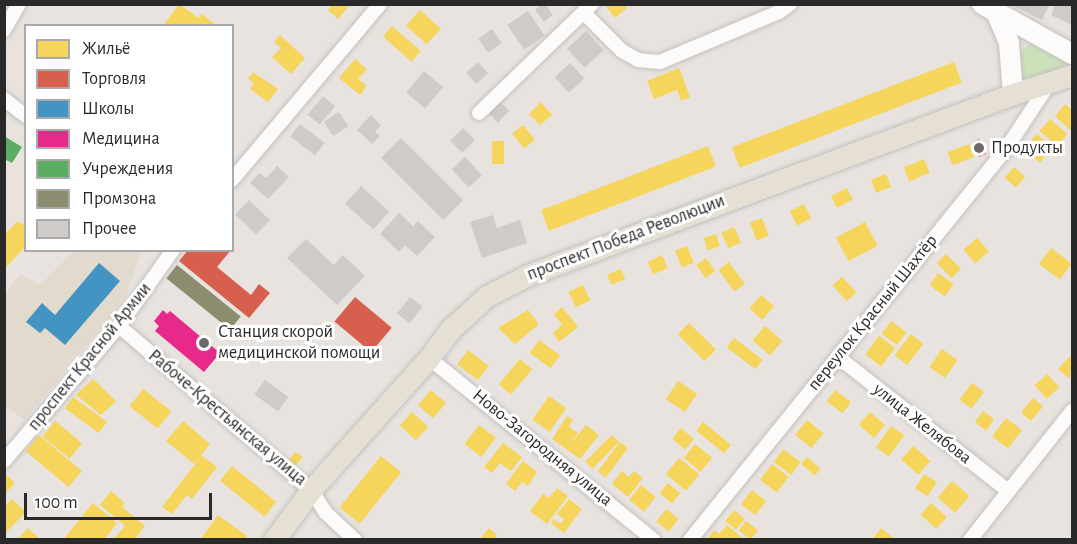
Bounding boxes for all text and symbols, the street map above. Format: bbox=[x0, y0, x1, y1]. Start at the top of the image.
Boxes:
legend bbox=[24, 24, 234, 252]
text: Жильё bbox=[82, 40, 130, 58]
text: Торговля bbox=[82, 70, 146, 88]
text: Школы bbox=[82, 100, 134, 118]
text: Медицина bbox=[82, 130, 160, 148]
place label: Продукты bbox=[991, 137, 1063, 159]
marker: Продукты bbox=[972, 141, 986, 155]
text: Учреждения bbox=[82, 160, 173, 178]
text: Промзона bbox=[82, 190, 156, 208]
street label: проспект Победа Революции bbox=[524, 190, 728, 286]
text: Прочее bbox=[82, 220, 137, 238]
street label: переулок Красный Шахтёр bbox=[803, 231, 943, 395]
street label: проспект Красной Армии bbox=[24, 279, 156, 435]
place label: Станция скорой медицинской помощи bbox=[218, 322, 380, 364]
marker: Станция скорой медицинской помощи bbox=[195, 334, 213, 352]
street label: Рабоче-Крестьянская улица bbox=[143, 345, 311, 491]
street label: улица Желябова bbox=[868, 379, 976, 469]
street label: Ново-Загородняя улица bbox=[468, 385, 616, 511]
scale bar bbox=[27, 481, 214, 519]
text: 100 m bbox=[35, 494, 78, 512]

